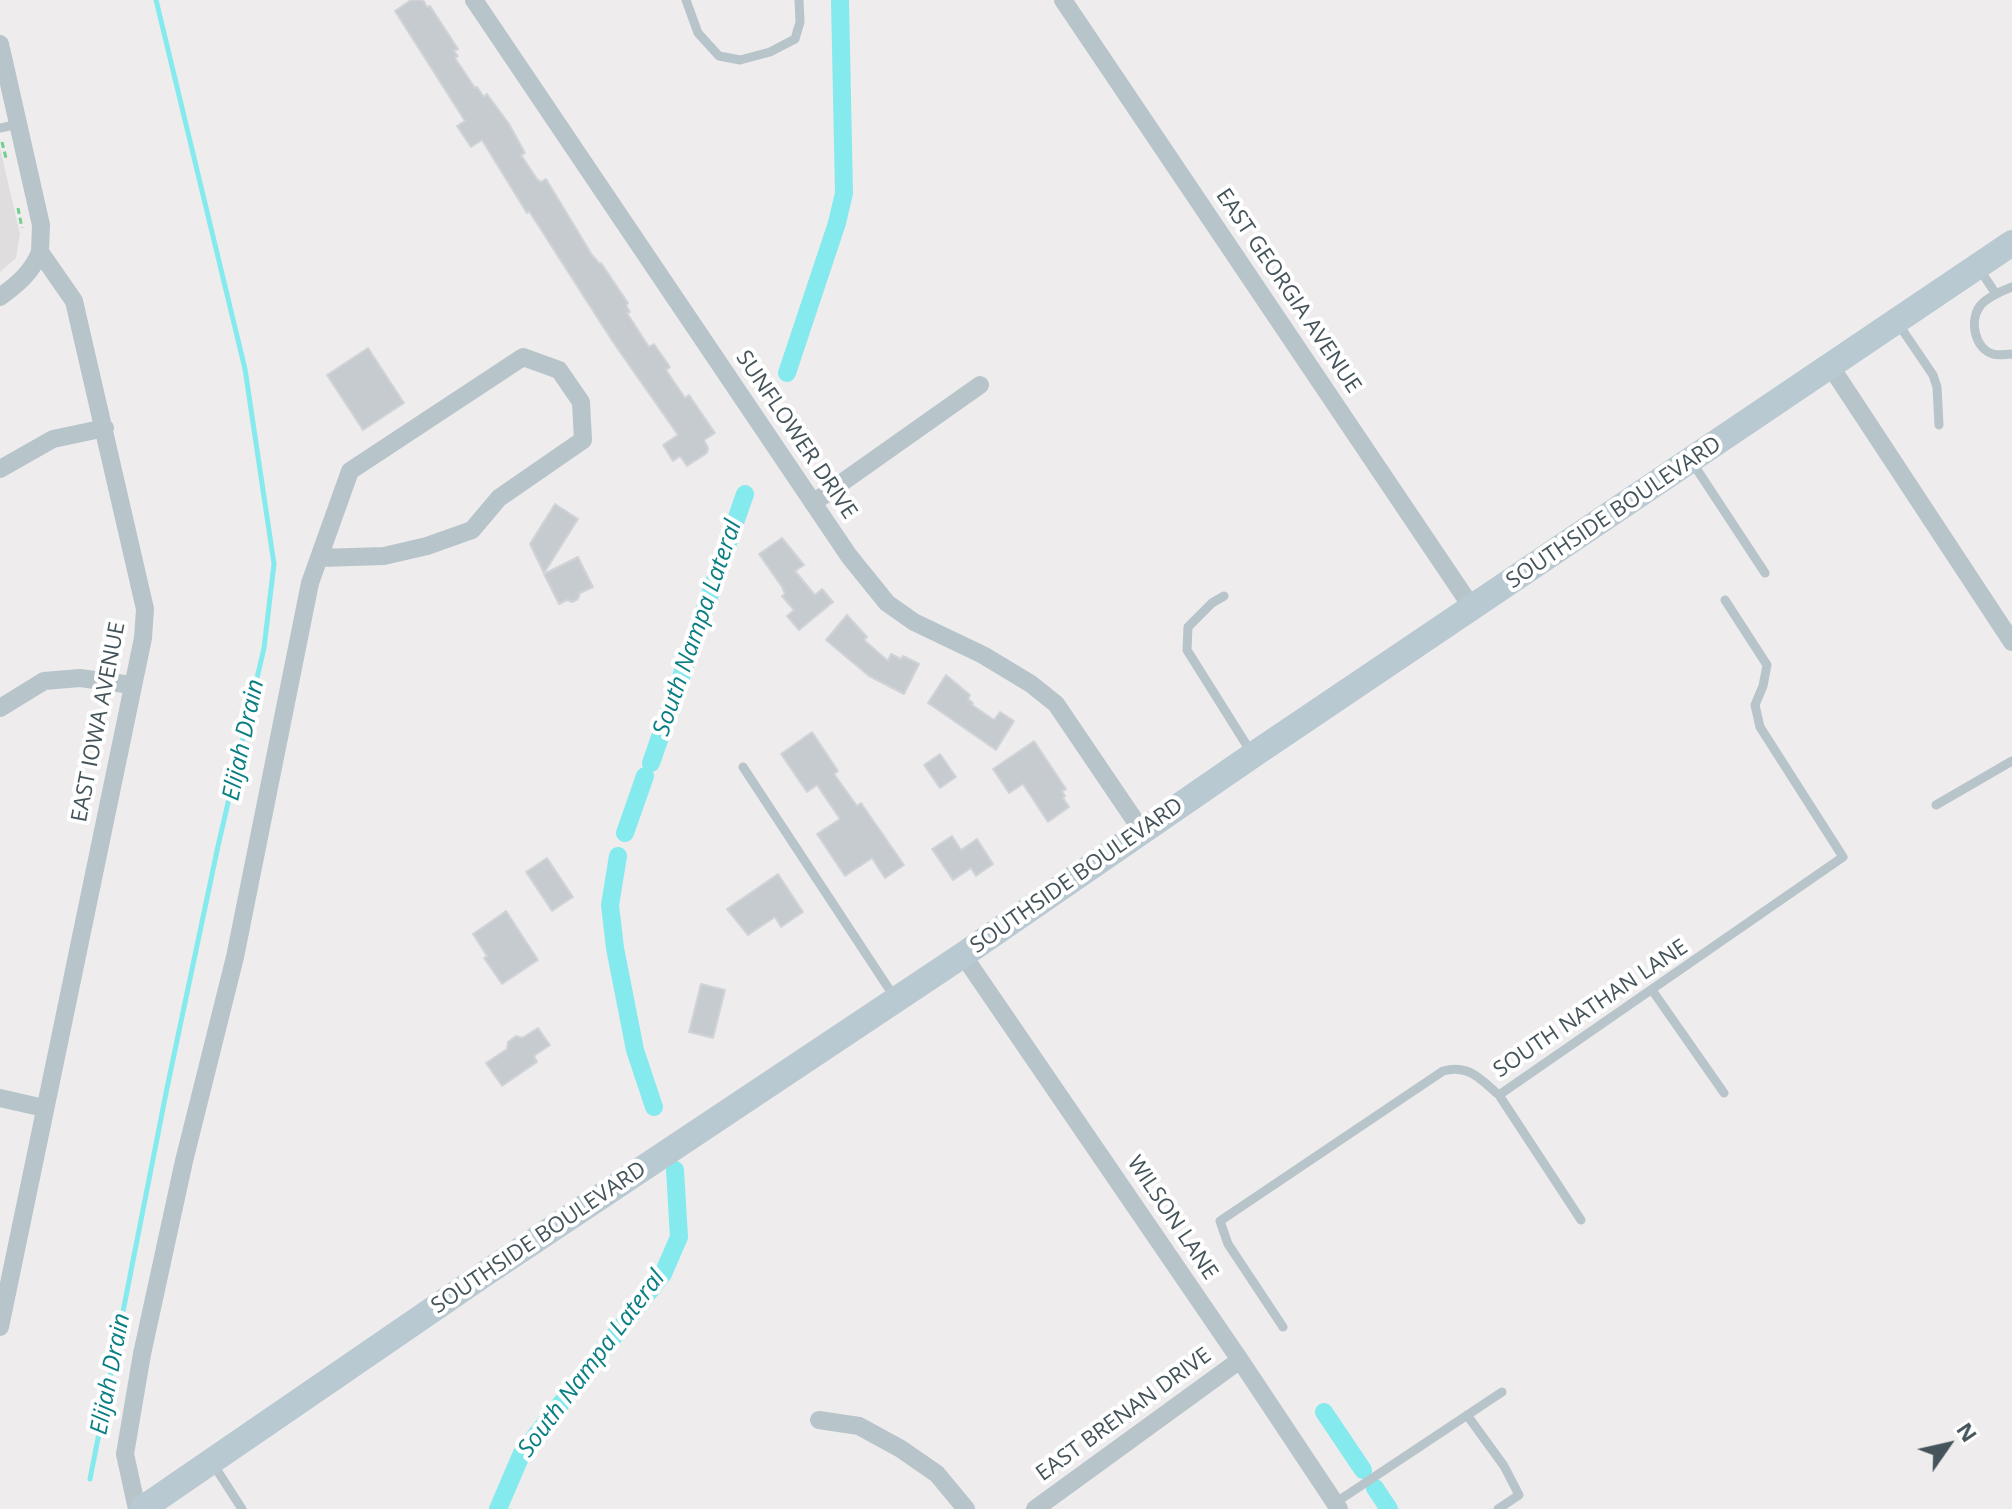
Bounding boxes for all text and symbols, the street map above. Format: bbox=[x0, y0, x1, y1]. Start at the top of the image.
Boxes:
street label: EAST GEORGIA AVENUE bbox=[1210, 184, 1366, 398]
street label: SUNFLOWER DRIVE bbox=[730, 346, 862, 524]
street label: SOUTHSIDE BOULEVARD bbox=[1502, 431, 1726, 595]
water label: South Nampa Lateral bbox=[648, 516, 748, 740]
street label: EAST IOWA AVENUE bbox=[67, 620, 131, 824]
water label: Elijah Drain bbox=[217, 677, 271, 803]
street label: SOUTHSIDE BOULEVARD bbox=[966, 793, 1188, 959]
street label: SOUTH NATHAN LANE bbox=[1489, 934, 1693, 1084]
street label: WILSON LANE bbox=[1121, 1151, 1223, 1285]
street label: SOUTHSIDE BOULEVARD bbox=[427, 1156, 651, 1320]
water label: South Nampa Lateral bbox=[512, 1265, 672, 1463]
water label: Elijah Drain bbox=[85, 1311, 137, 1437]
street label: EAST BRENAN DRIVE bbox=[1031, 1343, 1217, 1487]
north arrow bbox=[1908, 1405, 1988, 1485]
text: N bbox=[1950, 1416, 1985, 1447]

